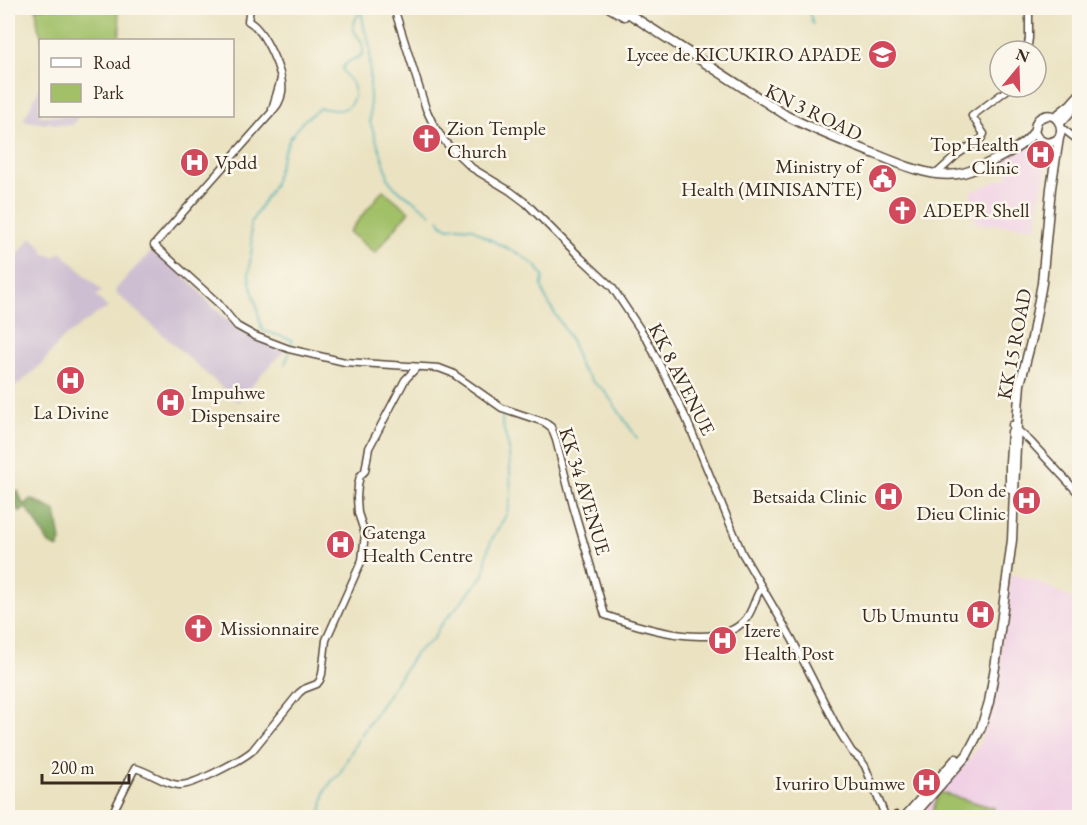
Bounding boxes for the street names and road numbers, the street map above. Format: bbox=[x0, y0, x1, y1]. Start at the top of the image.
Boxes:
street label: KN 3 ROAD bbox=[761, 77, 867, 147]
street label: KK 15 ROAD bbox=[991, 286, 1037, 402]
street label: KK 8 AVENUE bbox=[643, 319, 721, 439]
street label: KK 34 AVENUE bbox=[553, 424, 617, 558]

